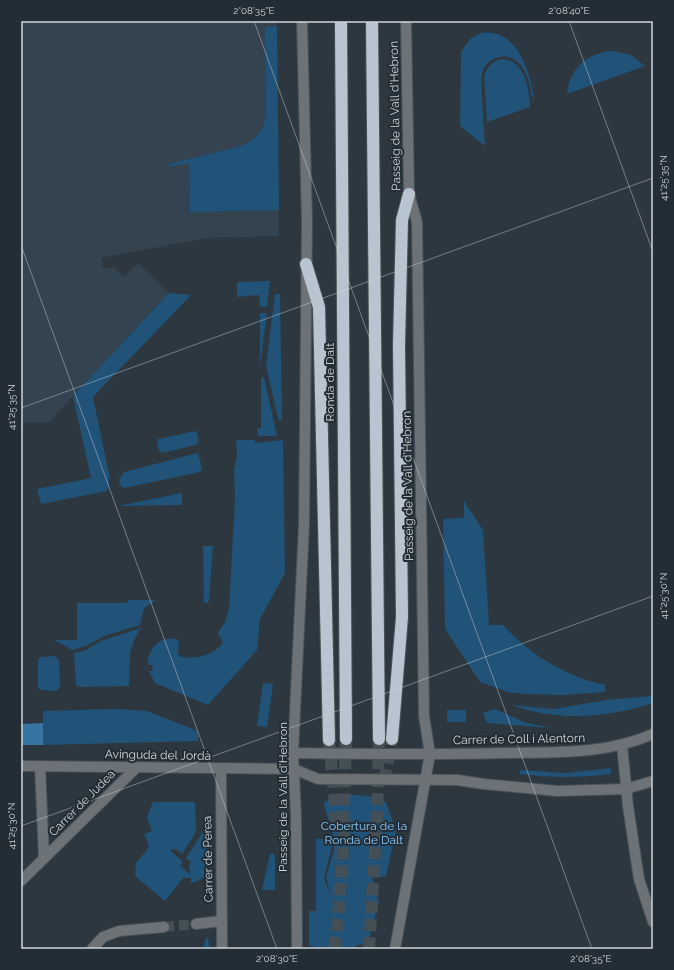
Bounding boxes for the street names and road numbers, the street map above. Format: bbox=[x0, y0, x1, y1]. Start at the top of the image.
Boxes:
street label: Passeig de la Vall d'Hebron bbox=[387, 41, 403, 191]
street label: Ronda de Dalt bbox=[323, 343, 337, 421]
street label: Passeig de la Vall d'Hebron bbox=[400, 411, 416, 561]
street label: Passeig de la Vall d'Hebron bbox=[276, 722, 290, 872]
street label: Carrer de Coll i Alentorn bbox=[453, 731, 585, 747]
street label: Avinguda del Jordà bbox=[105, 747, 211, 763]
street label: Carrer de Judea bbox=[46, 767, 118, 839]
street label: Carrer de Perea bbox=[200, 816, 216, 902]

